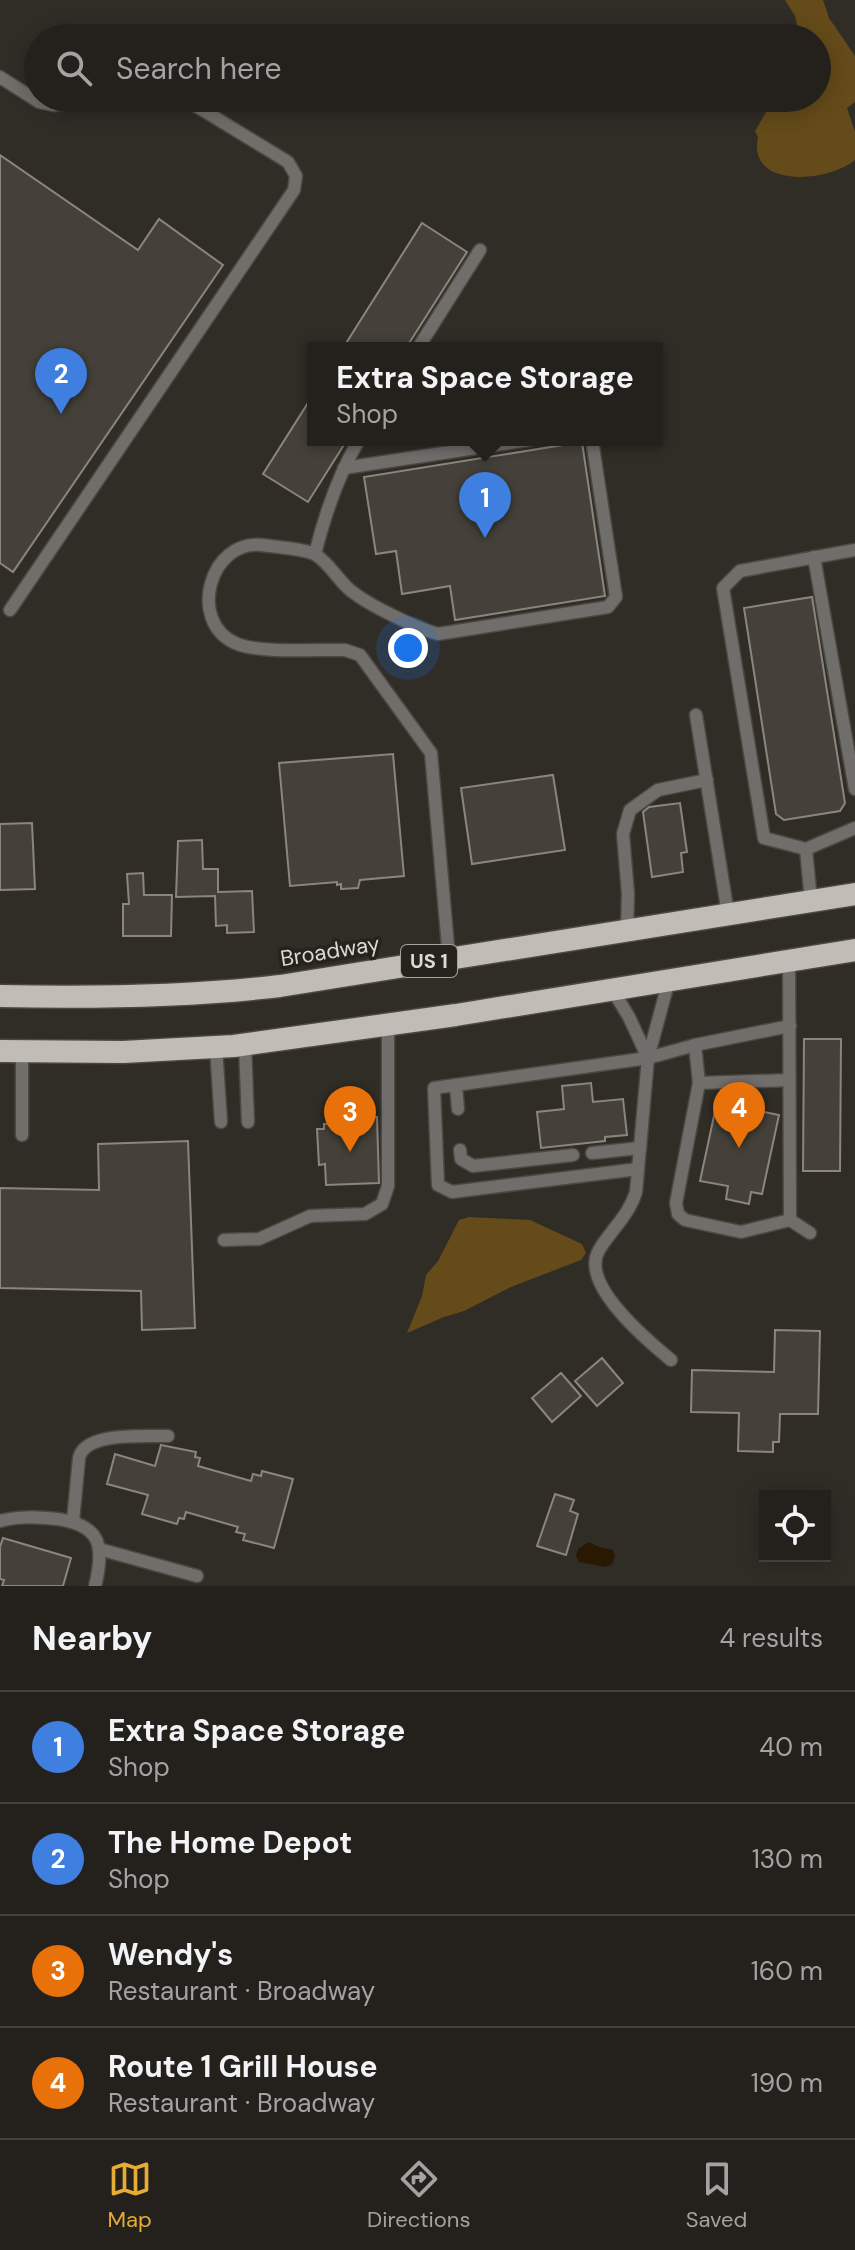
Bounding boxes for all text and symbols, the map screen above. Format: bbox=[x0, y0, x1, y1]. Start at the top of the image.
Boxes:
search box bbox=[24, 24, 831, 112]
icon: search bbox=[52, 46, 96, 90]
text: Search here bbox=[116, 49, 282, 88]
popup bbox=[307, 342, 663, 446]
pin: 2 bbox=[35, 348, 87, 414]
text: Extra Space Storage bbox=[336, 358, 634, 397]
text: Shop bbox=[336, 397, 398, 431]
pin: 1 bbox=[459, 472, 511, 538]
your location bbox=[388, 628, 428, 668]
street label: Broadway bbox=[278, 929, 382, 973]
road number: US 1 bbox=[401, 945, 457, 977]
pin: 4 bbox=[713, 1082, 765, 1148]
pin: 3 bbox=[324, 1086, 376, 1152]
map controls bbox=[759, 1490, 831, 1562]
button: locate bbox=[759, 1490, 831, 1562]
text: Nearby bbox=[32, 1616, 152, 1661]
text: 4 results bbox=[719, 1621, 823, 1655]
text: Extra Space Storage bbox=[108, 1711, 405, 1750]
text: 1 bbox=[53, 1730, 63, 1764]
text: 40 m bbox=[759, 1730, 823, 1764]
text: Shop bbox=[108, 1750, 170, 1784]
text: The Home Depot bbox=[108, 1823, 352, 1862]
text: 2 bbox=[50, 1842, 66, 1876]
text: 130 m bbox=[752, 1842, 823, 1876]
text: Shop bbox=[108, 1862, 170, 1896]
text: Wendy's bbox=[108, 1935, 233, 1974]
text: 3 bbox=[50, 1954, 66, 1988]
text: 160 m bbox=[751, 1954, 823, 1988]
text: Restaurant · Broadway bbox=[108, 1974, 375, 2008]
text: Route 1 Grill House bbox=[108, 2047, 378, 2086]
text: 4 bbox=[50, 2066, 66, 2100]
text: 190 m bbox=[751, 2066, 823, 2100]
text: Restaurant · Broadway bbox=[108, 2086, 375, 2120]
tab: Map bbox=[108, 2157, 152, 2234]
tab: Directions bbox=[367, 2157, 471, 2234]
tab: Saved bbox=[686, 2157, 747, 2234]

